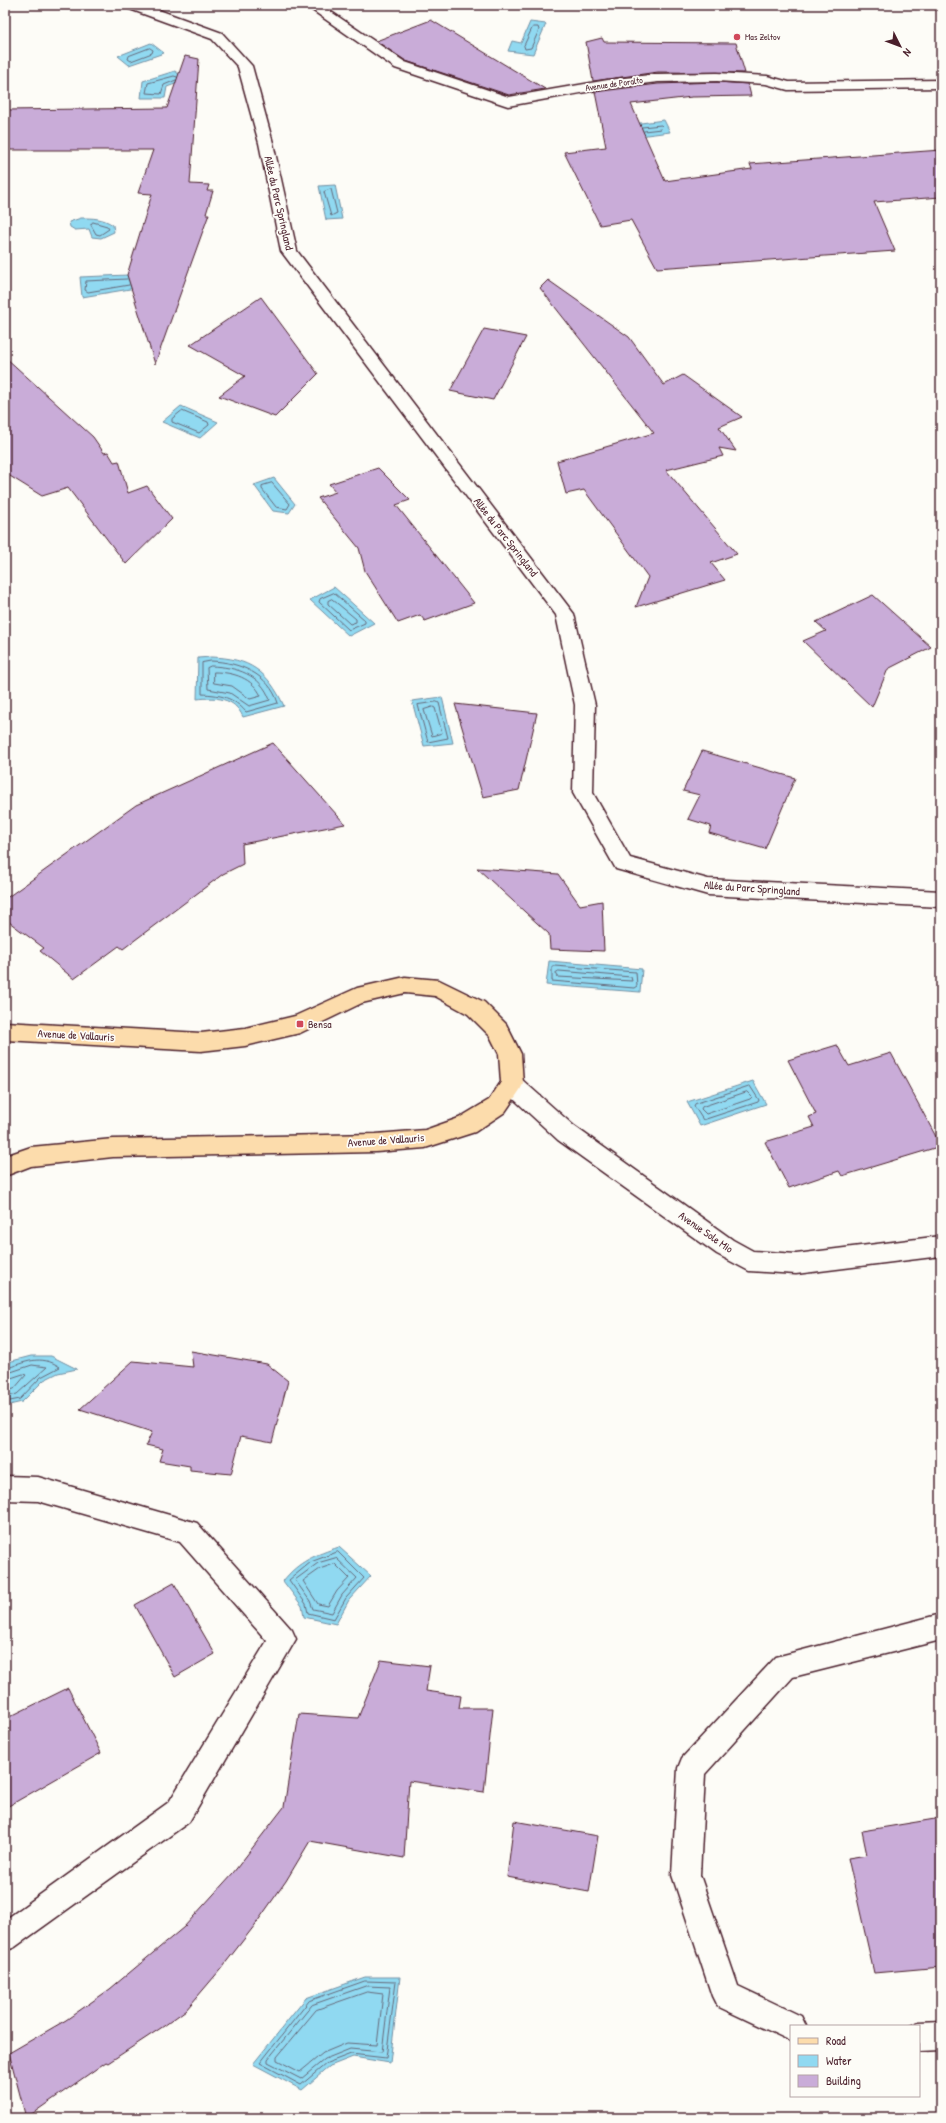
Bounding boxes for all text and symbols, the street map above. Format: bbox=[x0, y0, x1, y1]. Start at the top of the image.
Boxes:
north arrow bbox=[880, 26, 920, 66]
place label: Mas Zeltov bbox=[745, 31, 781, 43]
marker: Mas Zeltov bbox=[732, 32, 742, 42]
text: N bbox=[900, 46, 915, 60]
street label: Avenue de Poralto bbox=[584, 74, 644, 94]
street label: Allée du Parc Springland bbox=[261, 155, 297, 252]
street label: Allée du Parc Springland bbox=[471, 495, 542, 580]
street label: Allée du Parc Springland bbox=[704, 878, 801, 898]
place label: Bensa bbox=[308, 1017, 332, 1031]
marker: Bensa bbox=[295, 1019, 305, 1029]
street label: Avenue de Vallauris bbox=[37, 1026, 115, 1044]
street label: Avenue de Vallauris bbox=[347, 1130, 425, 1150]
street label: Avenue Sole Mio bbox=[676, 1208, 736, 1256]
legend bbox=[790, 2025, 920, 2097]
text: Road bbox=[826, 2032, 846, 2049]
text: Water bbox=[826, 2052, 852, 2069]
text: Building bbox=[826, 2072, 861, 2089]

